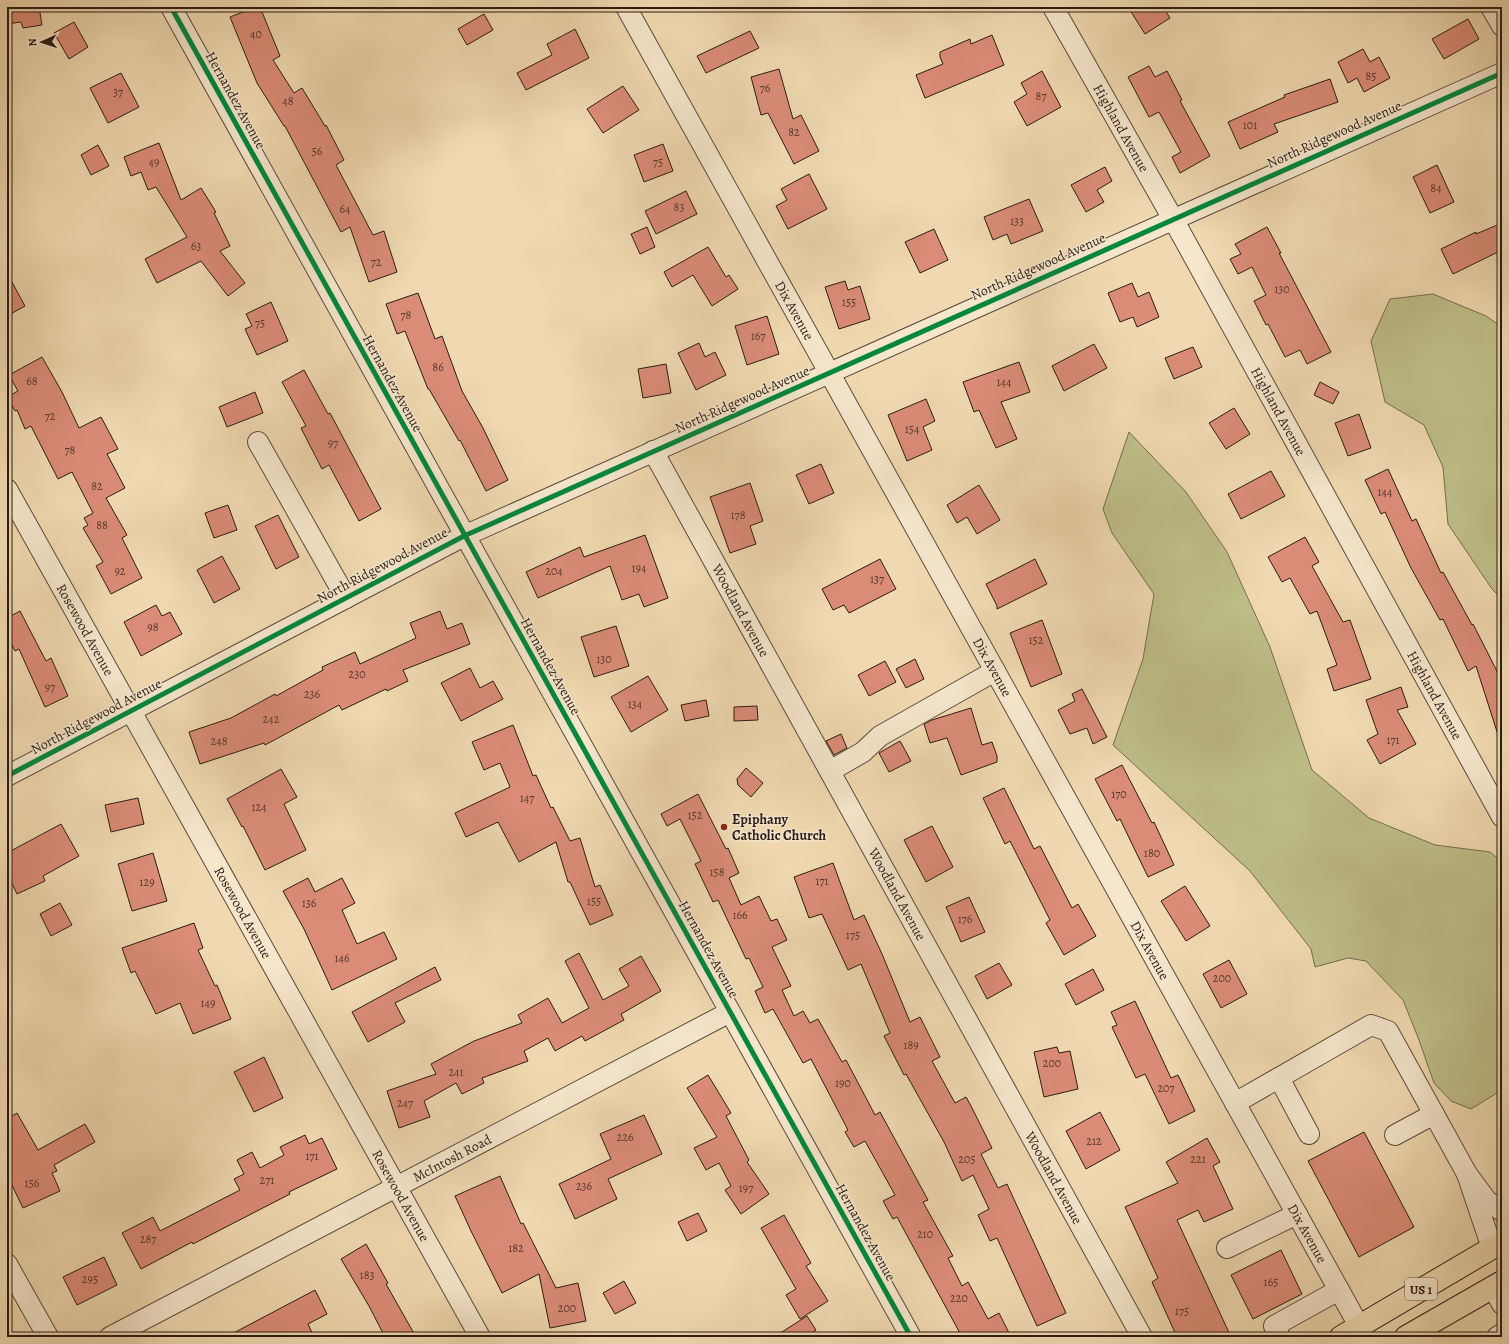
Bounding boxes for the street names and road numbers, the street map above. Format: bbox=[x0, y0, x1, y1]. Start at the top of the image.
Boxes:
street label: Hernandez Avenue bbox=[201, 48, 270, 152]
street label: Highland Avenue bbox=[1088, 81, 1154, 176]
street label: North Ridgewood Avenue bbox=[1264, 96, 1405, 173]
street label: North Ridgewood Avenue bbox=[968, 228, 1109, 305]
street label: Dix Avenue bbox=[770, 278, 818, 344]
street label: Hernandez Avenue bbox=[358, 331, 427, 435]
street label: North Ridgewood Avenue bbox=[672, 361, 813, 438]
street label: Highland Avenue bbox=[1246, 364, 1310, 459]
street label: North Ridgewood Avenue bbox=[313, 523, 451, 608]
street label: Woodland Avenue bbox=[707, 560, 774, 660]
street label: Rosewood Avenue bbox=[52, 580, 118, 679]
street label: Hernandez Avenue bbox=[516, 614, 585, 718]
street label: Dix Avenue bbox=[968, 634, 1016, 700]
street label: Highland Avenue bbox=[1402, 648, 1467, 743]
street label: North Ridgewood Avenue bbox=[27, 674, 165, 759]
street label: Woodland Avenue bbox=[863, 844, 930, 944]
street label: Rosewood Avenue bbox=[210, 863, 276, 962]
street label: Hernandez Avenue bbox=[674, 897, 743, 1001]
street label: Dix Avenue bbox=[1126, 917, 1174, 983]
street label: Woodland Avenue bbox=[1020, 1127, 1087, 1228]
street label: McIntosh Road bbox=[409, 1130, 495, 1187]
street label: Rosewood Avenue bbox=[367, 1146, 434, 1245]
street label: Hernandez Avenue bbox=[831, 1180, 900, 1284]
street label: Dix Avenue bbox=[1283, 1201, 1331, 1267]
road number: US 1 bbox=[1405, 1278, 1437, 1300]

